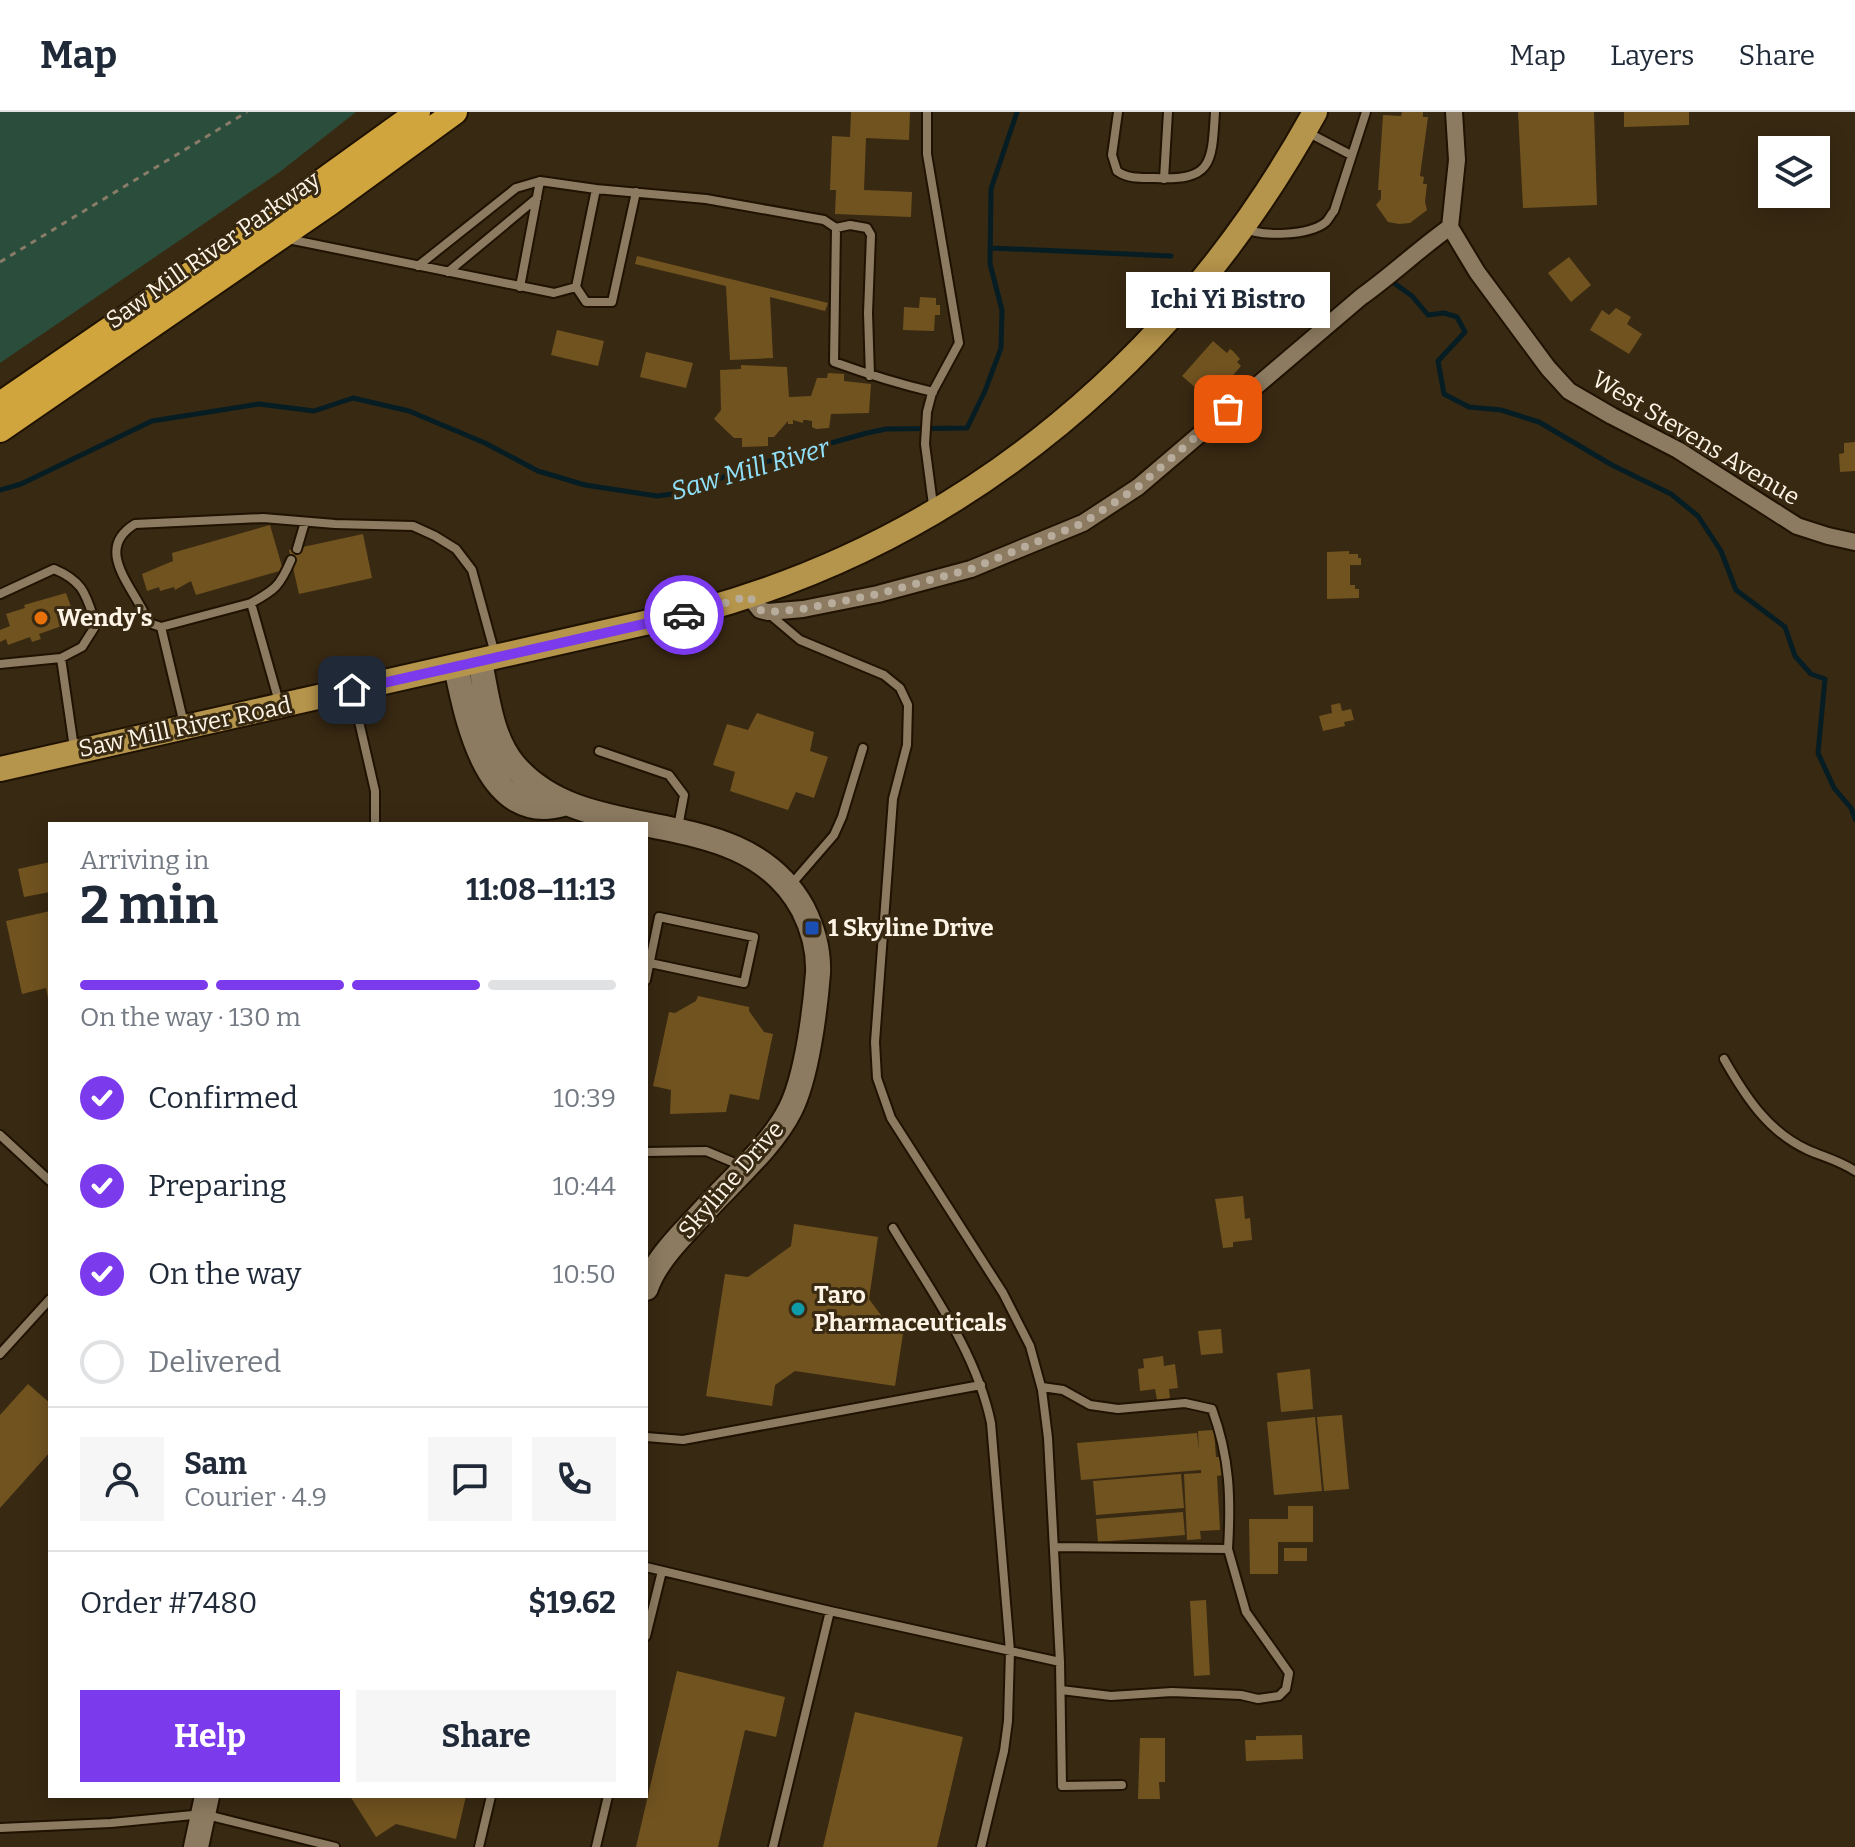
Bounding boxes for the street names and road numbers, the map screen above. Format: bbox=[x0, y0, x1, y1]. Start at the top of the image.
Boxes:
street label: Saw Mill River Parkway bbox=[101, 165, 326, 334]
street label: West Stevens Avenue bbox=[1587, 365, 1805, 511]
street label: Saw Mill River Road bbox=[76, 691, 294, 763]
street label: Skyline Drive bbox=[672, 1115, 790, 1245]

